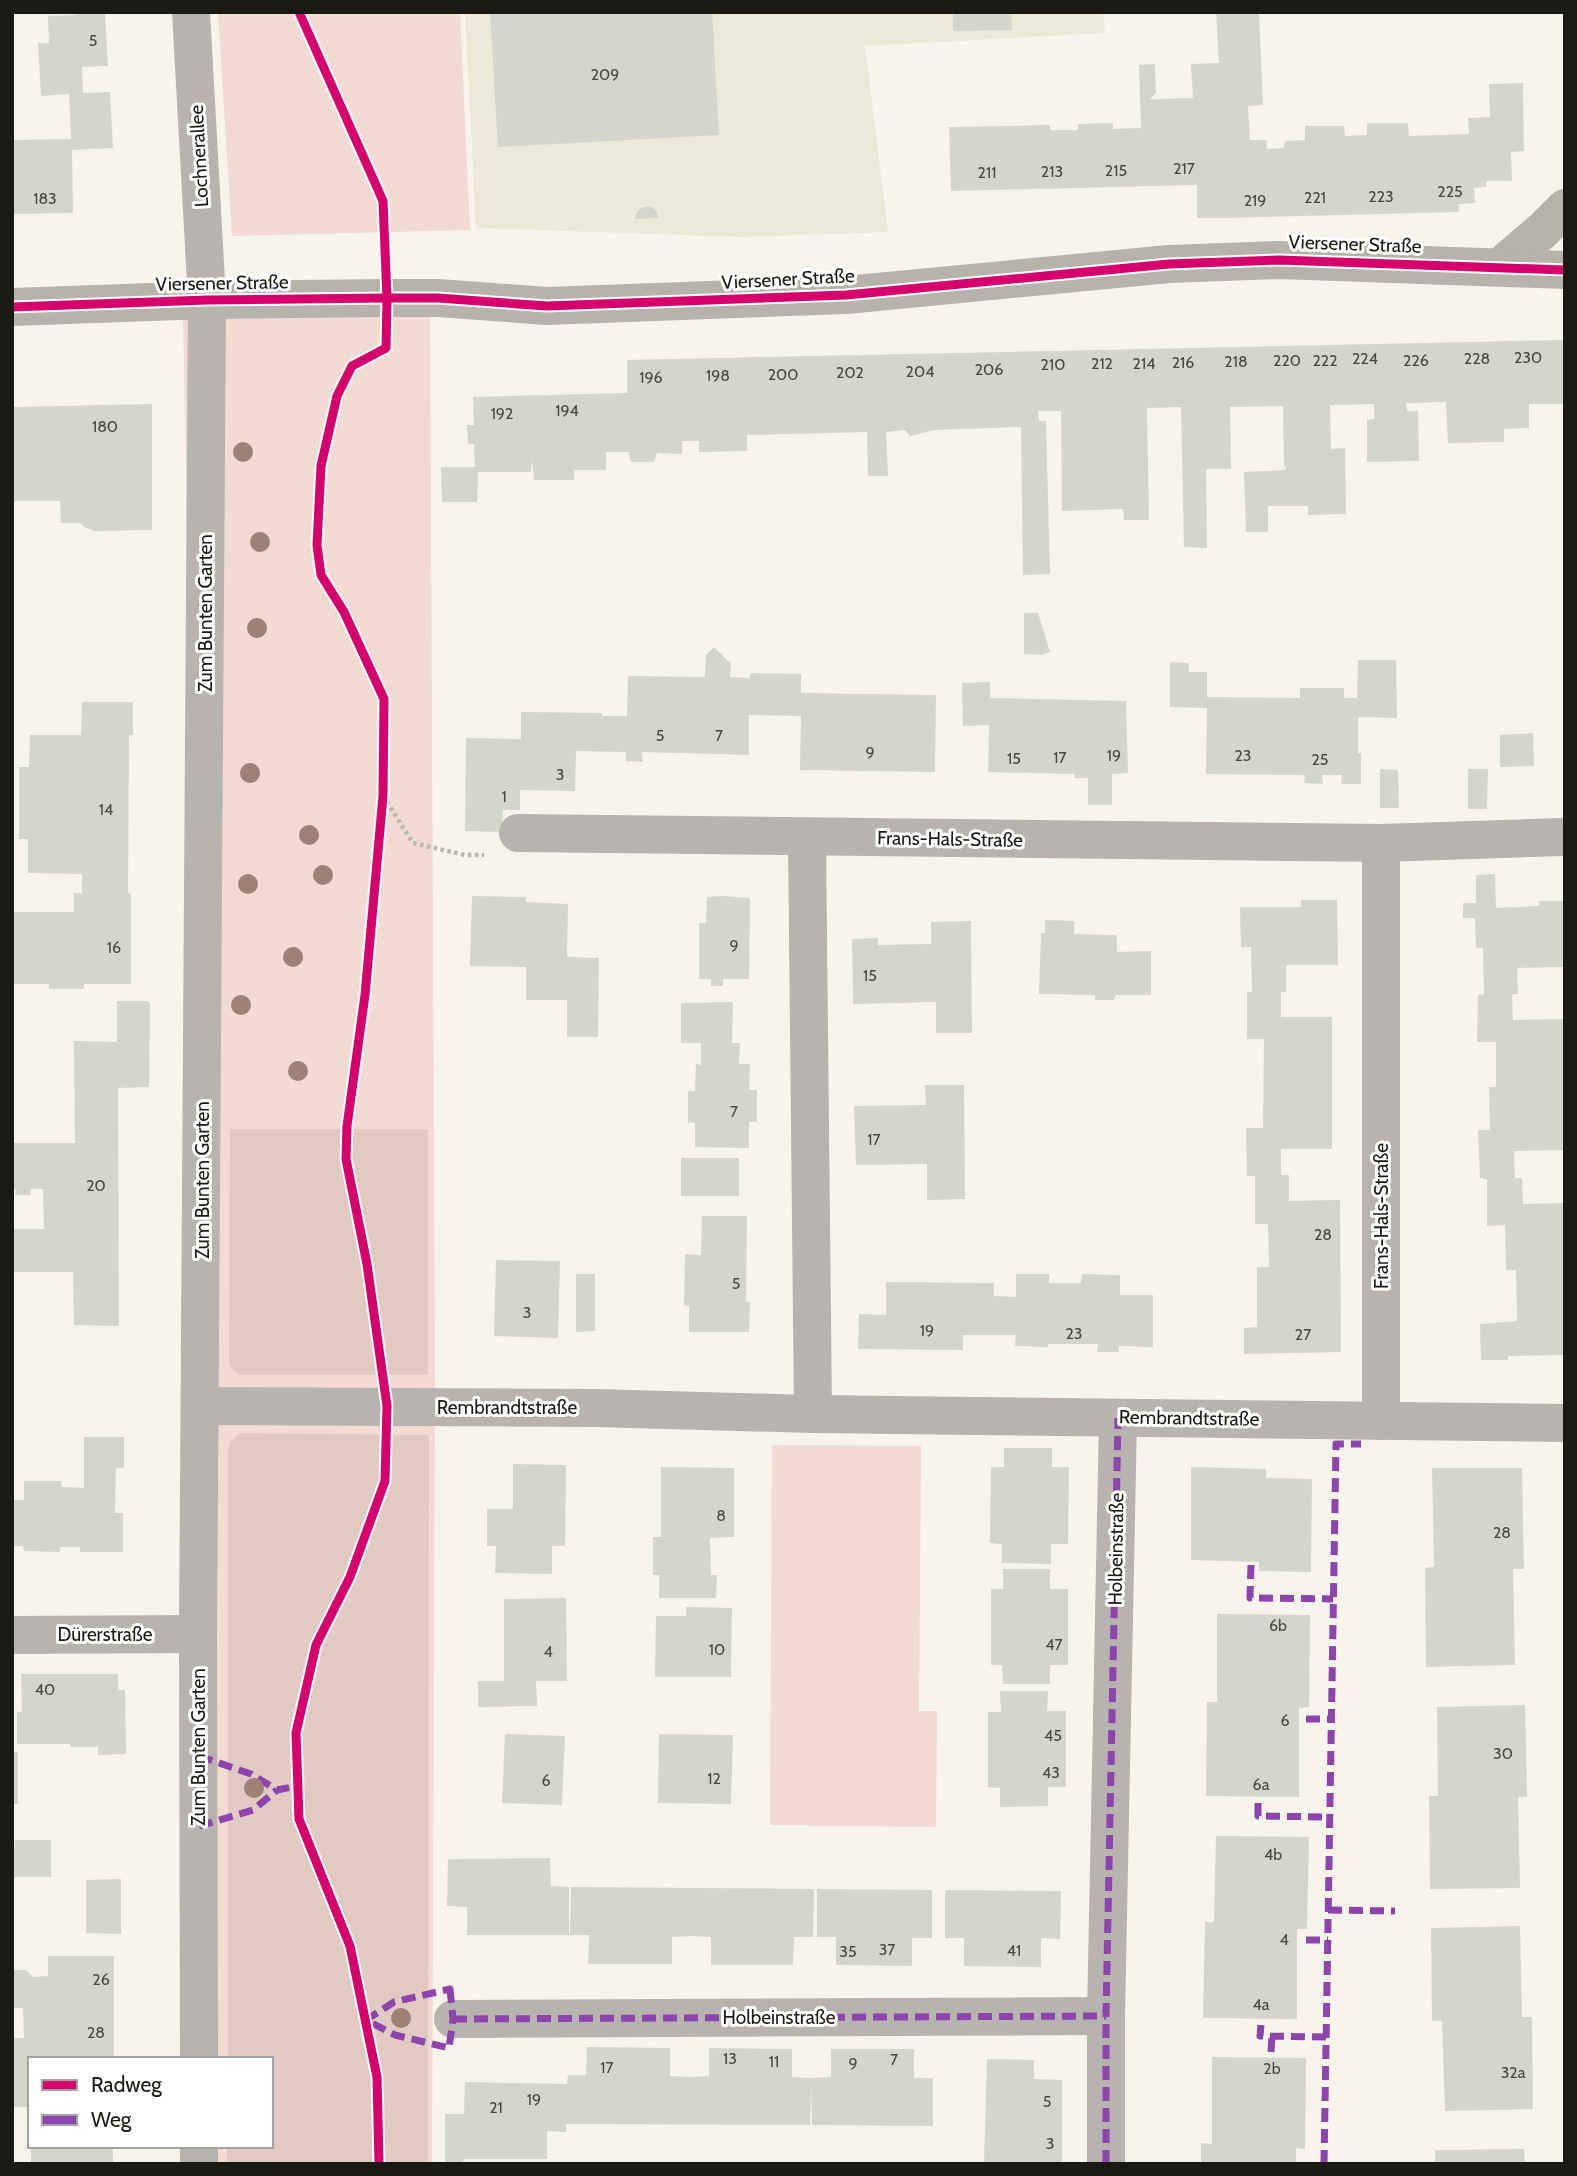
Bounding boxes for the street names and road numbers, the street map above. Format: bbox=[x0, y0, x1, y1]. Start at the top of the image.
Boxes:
street label: Lochnerallee bbox=[185, 104, 213, 208]
street label: Viersener Straße bbox=[1288, 230, 1422, 258]
street label: Viersener Straße bbox=[721, 264, 855, 294]
street label: Viersener Straße bbox=[155, 270, 289, 296]
street label: Zum Bunten Garten bbox=[194, 534, 217, 692]
street label: Frans-Hals-Straße bbox=[877, 826, 1023, 852]
street label: Zum Bunten Garten bbox=[191, 1101, 214, 1259]
street label: Frans-Hals-Straße bbox=[1370, 1143, 1393, 1289]
street label: Rembrandtstraße bbox=[437, 1396, 577, 1419]
street label: Rembrandtstraße bbox=[1119, 1405, 1260, 1431]
street label: Holbeinstraße bbox=[1104, 1492, 1128, 1606]
street label: Dürerstraße bbox=[57, 1623, 153, 1646]
street label: Zum Bunten Garten bbox=[187, 1668, 210, 1826]
street label: Holbeinstraße bbox=[723, 2006, 836, 2029]

